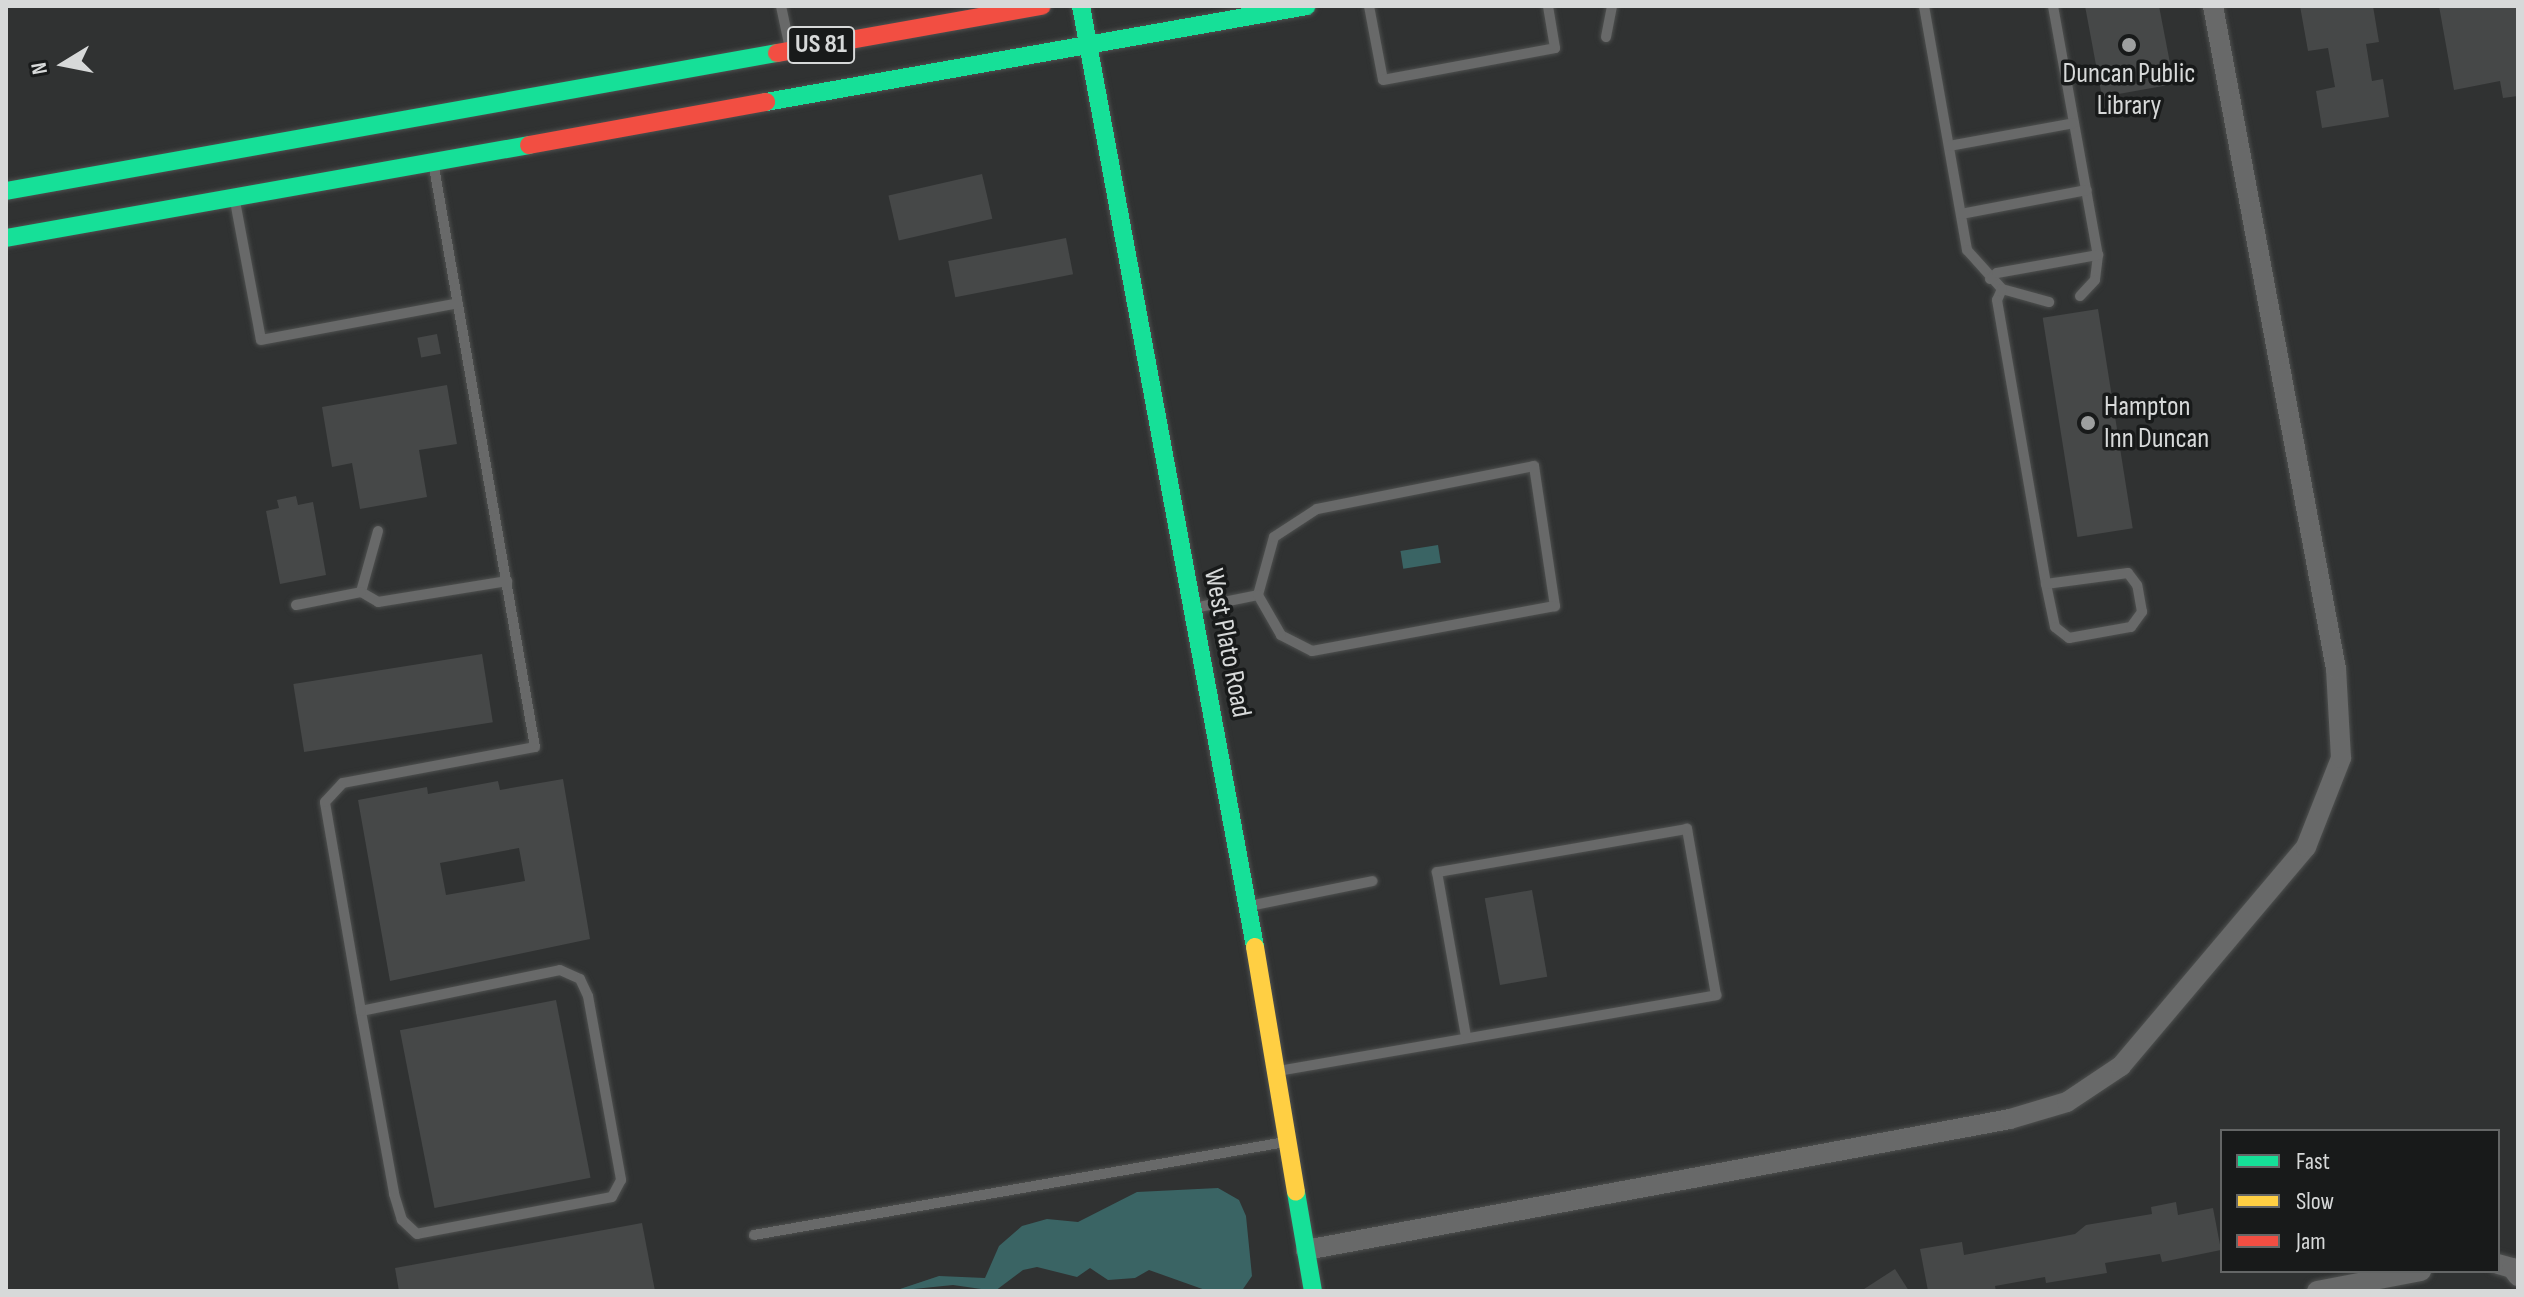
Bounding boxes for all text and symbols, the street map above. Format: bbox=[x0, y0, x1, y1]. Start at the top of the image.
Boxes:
road number: US 81 bbox=[787, 23, 855, 67]
north arrow bbox=[24, 24, 104, 104]
marker: Duncan Public Library bbox=[2120, 36, 2138, 54]
place label: Duncan Public Library bbox=[2063, 57, 2195, 123]
text: N bbox=[26, 60, 54, 76]
place label: Hampton Inn Duncan bbox=[2104, 390, 2209, 456]
marker: Hampton Inn Duncan bbox=[2079, 414, 2097, 432]
street label: West Plato Road bbox=[1196, 566, 1258, 720]
legend bbox=[2220, 1129, 2500, 1273]
text: Fast bbox=[2296, 1147, 2330, 1176]
text: Slow bbox=[2296, 1187, 2334, 1216]
text: Jam bbox=[2296, 1227, 2326, 1256]

